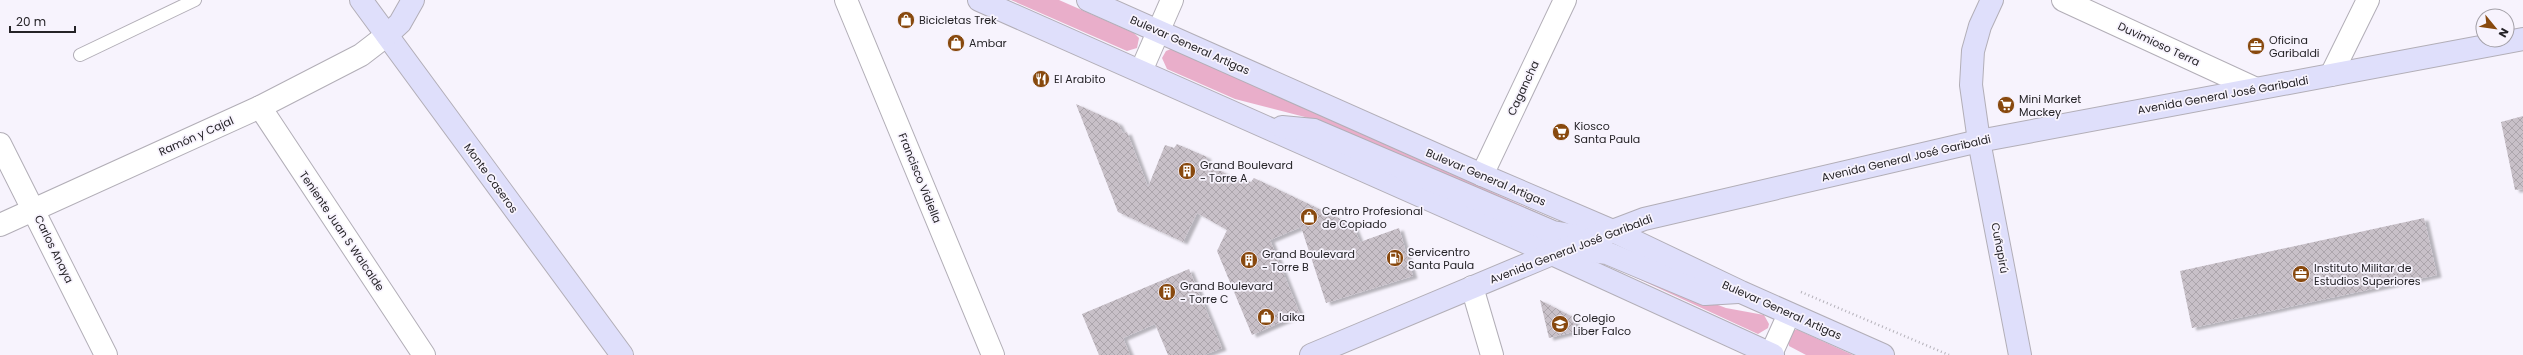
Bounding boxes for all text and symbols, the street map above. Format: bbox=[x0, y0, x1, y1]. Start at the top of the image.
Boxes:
scale bar bbox=[10, 8, 75, 34]
north arrow bbox=[2475, 8, 2515, 48]
shop icon: Bicicletas Trek bbox=[896, 10, 916, 30]
street label: Bulevar General Artigas bbox=[1128, 11, 1253, 79]
place label: Bicicletas Trek bbox=[919, 12, 997, 28]
text: 20 m bbox=[16, 13, 46, 30]
street label: Duvimioso Terra bbox=[2115, 18, 2203, 70]
text: N bbox=[2495, 25, 2513, 40]
place label: Oficina Garibaldi bbox=[2269, 32, 2320, 61]
shop icon: Ambar bbox=[946, 33, 966, 53]
place label: Ambar bbox=[969, 35, 1007, 51]
office icon: Oficina Garibaldi bbox=[2246, 36, 2266, 56]
street label: Cagancha bbox=[1503, 58, 1543, 118]
restaurant icon: El Arabito bbox=[1031, 69, 1051, 89]
place label: El Arabito bbox=[1054, 71, 1105, 87]
street label: Avenida General José Garibaldi bbox=[2136, 72, 2310, 118]
place label: Mini Market Mackey bbox=[2019, 91, 2081, 120]
supermarket icon: Mini Market Mackey bbox=[1996, 95, 2016, 115]
street label: Ramón y Cajal bbox=[156, 112, 236, 160]
place label: Kiosco Santa Paula bbox=[1574, 118, 1640, 147]
supermarket icon: Kiosco Santa Paula bbox=[1551, 122, 1571, 142]
street label: Francisco Vidiella bbox=[895, 131, 945, 225]
street label: Avenida General José Garibaldi bbox=[1820, 131, 1992, 185]
street label: Monte Caseros bbox=[460, 140, 522, 216]
street label: Bulevar General Artigas bbox=[1423, 144, 1549, 210]
place label: Grand Boulevard - Torre A bbox=[1200, 157, 1293, 186]
building icon: Grand Boulevard - Torre A bbox=[1177, 161, 1197, 181]
street label: Teniente Juan S Walcalde bbox=[296, 168, 388, 294]
place label: Centro Profesional de Copiado bbox=[1322, 203, 1423, 232]
shop icon: Centro Profesional de Copiado bbox=[1299, 207, 1319, 227]
street label: Avenida General José Garibaldi bbox=[1487, 210, 1655, 288]
street label: Carlos Anaya bbox=[31, 212, 77, 286]
street label: Cuñapirú bbox=[1987, 221, 2013, 275]
place label: Servicentro Santa Paula bbox=[1408, 244, 1474, 273]
place label: Grand Boulevard - Torre B bbox=[1262, 246, 1355, 275]
fuel station icon: Servicentro Santa Paula bbox=[1385, 248, 1405, 268]
building icon: Grand Boulevard - Torre B bbox=[1239, 250, 1259, 270]
place label: Instituto Militar de Estudios Superiores bbox=[2314, 260, 2421, 289]
office icon: Instituto Militar de Estudios Superiores bbox=[2291, 264, 2311, 284]
street label: Bulevar General Artigas bbox=[1720, 276, 1845, 344]
place label: Grand Boulevard - Torre C bbox=[1180, 278, 1273, 307]
building icon: Grand Boulevard - Torre C bbox=[1157, 282, 1177, 302]
shop icon: laika bbox=[1256, 307, 1276, 327]
place label: laika bbox=[1279, 309, 1305, 325]
place label: Colegio Liber Falco bbox=[1573, 310, 1631, 339]
school or university icon: Colegio Liber Falco bbox=[1550, 314, 1570, 334]

